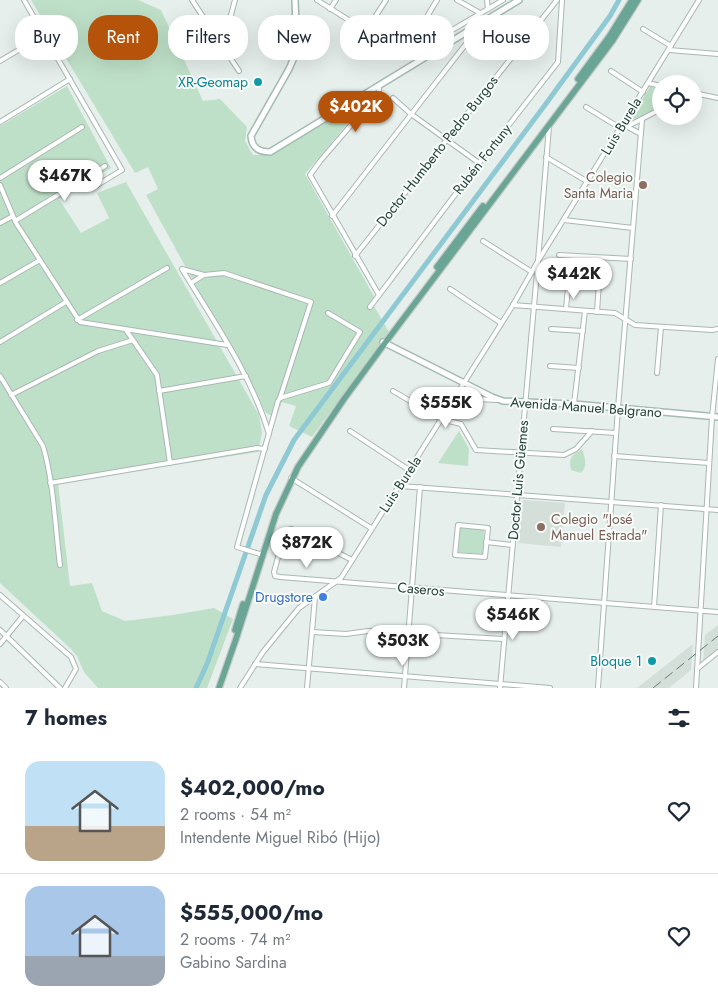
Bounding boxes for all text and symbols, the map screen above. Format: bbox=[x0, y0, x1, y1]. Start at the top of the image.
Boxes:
chip: Buy bbox=[15, 15, 78, 60]
chip: Rent bbox=[88, 15, 158, 60]
chip: Filters bbox=[168, 15, 248, 60]
chip: New bbox=[258, 15, 330, 60]
chip: Apartment bbox=[340, 15, 454, 60]
chip: House bbox=[464, 15, 549, 60]
street label: Doctor Humberto Pedro Burgos bbox=[371, 71, 503, 231]
place label: XR-Geomap bbox=[178, 72, 248, 92]
map controls bbox=[652, 75, 702, 125]
button: locate bbox=[652, 75, 702, 125]
marker: XR-Geomap bbox=[252, 76, 264, 88]
pin: $402K bbox=[321, 90, 391, 133]
street label: Luis Burela bbox=[596, 94, 646, 158]
text: $402K bbox=[329, 95, 383, 118]
street label: Rubén Fortuny bbox=[448, 119, 517, 199]
pin: $467K bbox=[30, 160, 100, 202]
text: $467K bbox=[39, 164, 91, 187]
place label: Colegio Santa Maria bbox=[564, 167, 633, 203]
marker: Colegio Santa Maria bbox=[637, 179, 649, 191]
pin: $442K bbox=[539, 258, 609, 300]
text: $442K bbox=[547, 262, 601, 285]
pin: $555K bbox=[411, 386, 481, 429]
text: $555K bbox=[420, 391, 472, 414]
street label: Avenida Manuel Belgrano bbox=[510, 392, 663, 422]
street label: Doctor Luis Güemes bbox=[503, 419, 533, 541]
street label: Luis Burela bbox=[374, 452, 426, 516]
place label: Colegio "José Manuel Estrada" bbox=[551, 509, 647, 545]
marker: Colegio "José Manuel Estrada" bbox=[535, 521, 547, 533]
pin: $872K bbox=[272, 526, 342, 569]
text: $872K bbox=[281, 531, 333, 554]
street label: Caseros bbox=[397, 577, 446, 601]
place label: Drugstore bbox=[255, 587, 313, 607]
marker: Drugstore bbox=[317, 591, 329, 603]
pin: $546K bbox=[478, 598, 548, 641]
text: $546K bbox=[486, 603, 540, 626]
pin: $503K bbox=[368, 624, 438, 667]
text: $503K bbox=[377, 629, 429, 652]
place label: Bloque 1 bbox=[590, 651, 642, 671]
marker: Bloque 1 bbox=[646, 655, 658, 667]
text: 7 homes bbox=[25, 703, 107, 733]
icon: filters bbox=[665, 704, 693, 732]
text: $402,000/mo bbox=[180, 773, 325, 803]
icon: home bbox=[65, 781, 125, 841]
icon: heart bbox=[665, 797, 693, 825]
text: 2 rooms · 54 m² bbox=[180, 803, 291, 826]
text: Intendente Miguel Ribó (Hijo) bbox=[180, 826, 381, 849]
text: $555,000/mo bbox=[180, 898, 323, 928]
icon: home bbox=[65, 906, 125, 966]
icon: heart bbox=[665, 922, 693, 950]
text: 2 rooms · 74 m² bbox=[180, 928, 291, 951]
text: Gabino Sardina bbox=[180, 951, 287, 974]

